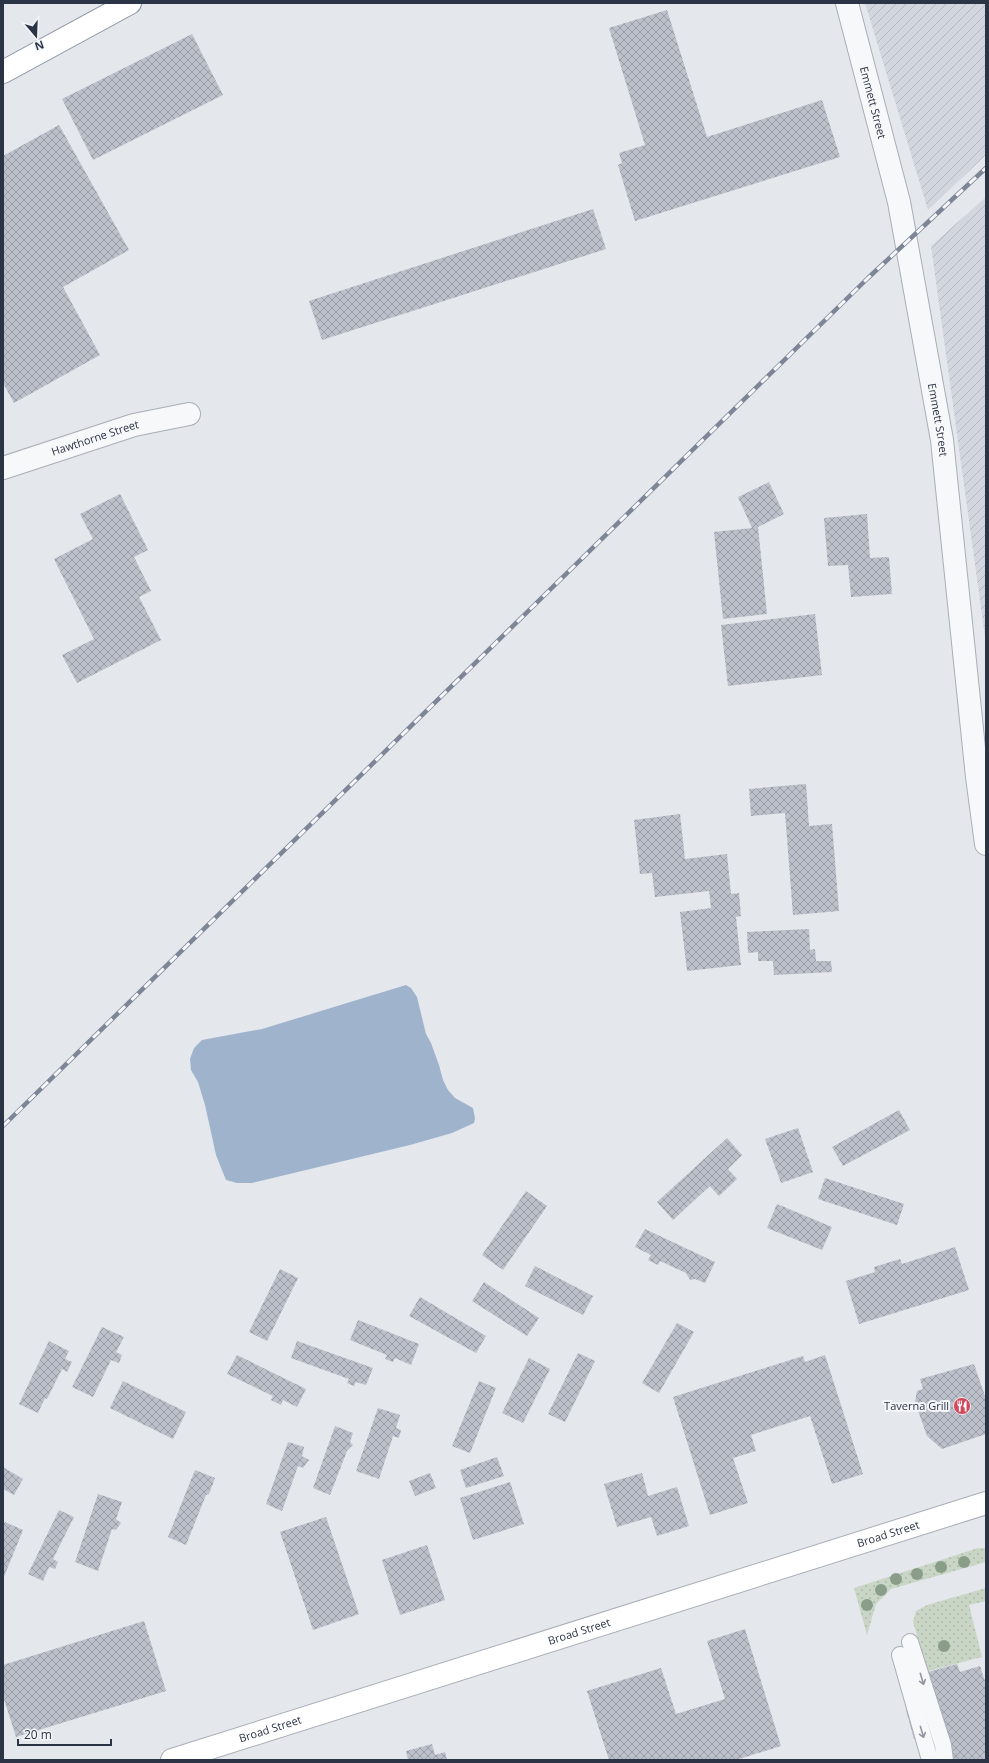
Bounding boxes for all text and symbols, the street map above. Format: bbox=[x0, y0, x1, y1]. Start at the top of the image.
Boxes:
north arrow bbox=[16, 16, 56, 56]
text: N bbox=[33, 37, 46, 54]
street label: Emmett Street bbox=[857, 65, 890, 140]
street label: Emmett Street bbox=[925, 382, 952, 457]
street label: Hawthorne Street bbox=[49, 416, 140, 459]
restaurant icon: Taverna Grill bbox=[952, 1396, 972, 1416]
place label: Taverna Grill bbox=[884, 1398, 949, 1413]
street label: Broad Street bbox=[855, 1516, 921, 1550]
street label: Broad Street bbox=[546, 1614, 612, 1648]
one-way arrow bbox=[919, 1672, 926, 1685]
street label: Broad Street bbox=[237, 1712, 303, 1745]
scale bar bbox=[18, 1721, 111, 1747]
text: 20 m bbox=[24, 1726, 52, 1743]
one-way arrow bbox=[919, 1726, 927, 1739]

